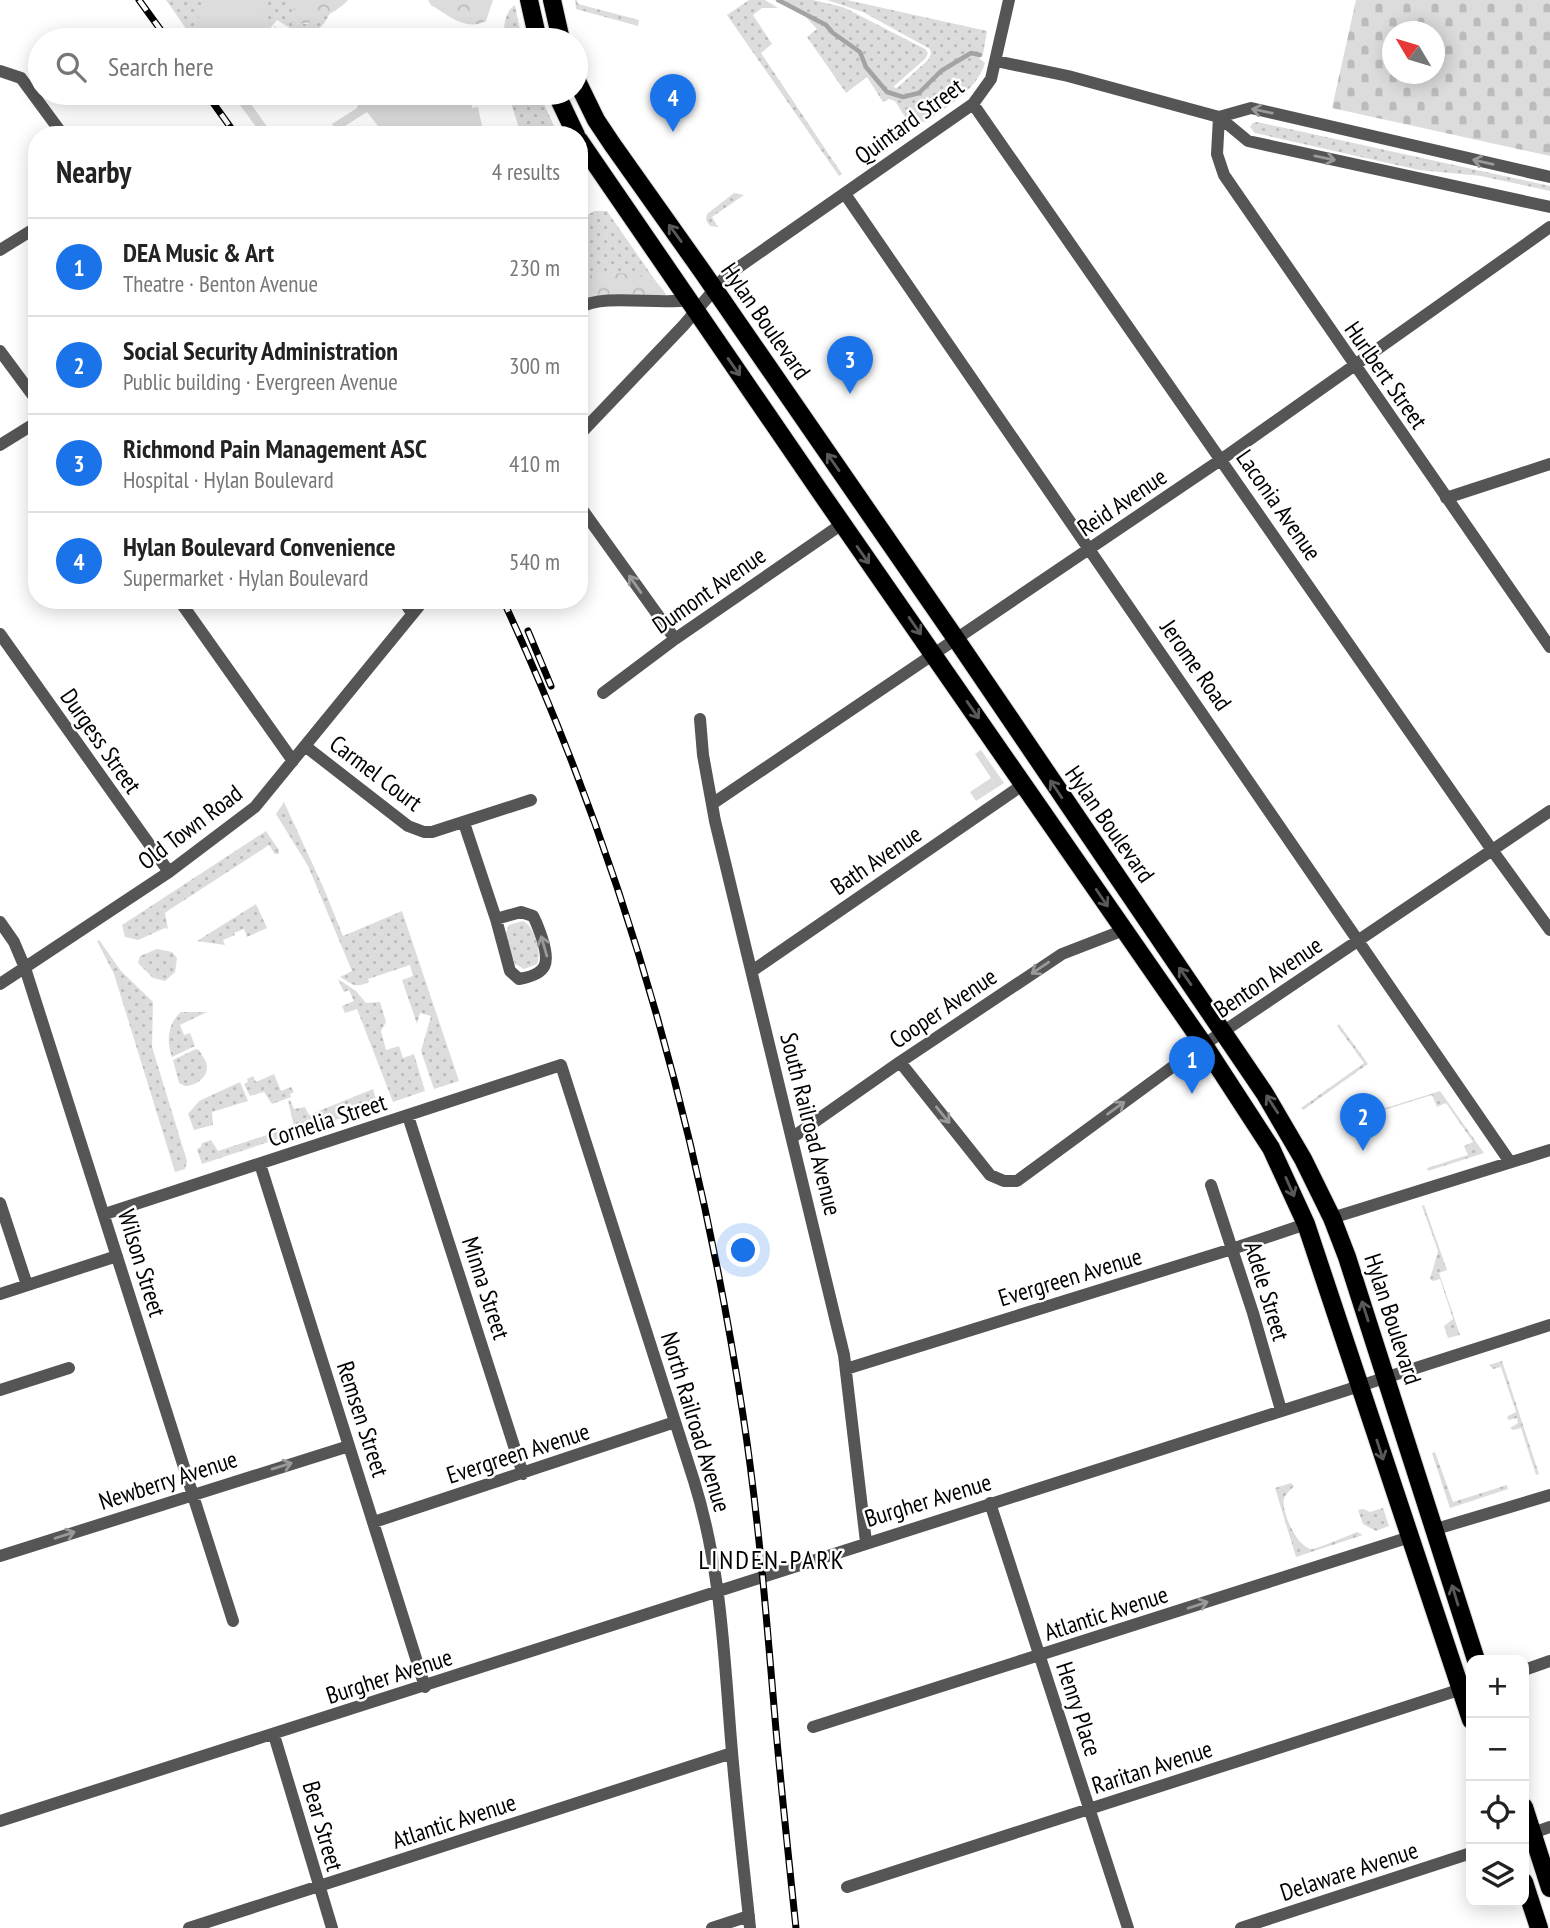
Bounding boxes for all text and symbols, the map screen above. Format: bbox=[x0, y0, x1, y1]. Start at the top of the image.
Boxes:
north arrow bbox=[1382, 21, 1445, 84]
search box bbox=[28, 28, 588, 105]
icon: search bbox=[52, 48, 90, 86]
text: Search here bbox=[108, 50, 214, 83]
street label: Quintard Street bbox=[848, 71, 970, 171]
pin: 4 bbox=[650, 74, 696, 132]
one-way arrow bbox=[1251, 104, 1274, 118]
text: Nearby bbox=[56, 152, 131, 191]
one-way arrow bbox=[1313, 152, 1336, 165]
one-way arrow bbox=[1473, 155, 1495, 168]
text: 4 results bbox=[492, 157, 560, 186]
one-way arrow bbox=[668, 224, 682, 243]
text: DEA Music & Art bbox=[123, 236, 274, 269]
text: 1 bbox=[74, 253, 85, 282]
text: 230 m bbox=[509, 253, 560, 282]
street label: Hylan Boulevard bbox=[714, 256, 818, 386]
text: Theatre · Benton Avenue bbox=[123, 269, 318, 298]
street label: Hurlbert Street bbox=[1338, 315, 1435, 435]
text: Social Security Administration bbox=[123, 334, 398, 367]
pin: 3 bbox=[827, 336, 873, 394]
text: 2 bbox=[74, 351, 85, 380]
text: 300 m bbox=[509, 351, 560, 380]
one-way arrow bbox=[727, 357, 741, 376]
text: Public building · Evergreen Avenue bbox=[123, 367, 398, 396]
text: Richmond Pain Management ASC bbox=[123, 432, 427, 465]
street label: Laconia Avenue bbox=[1230, 444, 1328, 566]
text: 3 bbox=[74, 449, 85, 478]
text: 410 m bbox=[509, 449, 560, 478]
one-way arrow bbox=[826, 452, 840, 472]
street label: Reid Avenue bbox=[1071, 461, 1173, 543]
text: Hospital · Hylan Boulevard bbox=[123, 465, 334, 494]
text: Hylan Boulevard Convenience bbox=[123, 530, 396, 563]
street label: Dumont Avenue bbox=[646, 540, 772, 640]
one-way arrow bbox=[856, 545, 870, 564]
text: 4 bbox=[74, 547, 85, 576]
text: 540 m bbox=[509, 547, 560, 576]
text: Supermarket · Hylan Boulevard bbox=[123, 563, 368, 592]
one-way arrow bbox=[628, 575, 642, 594]
street label: Jerome Road bbox=[1153, 613, 1239, 717]
one-way arrow bbox=[908, 616, 922, 635]
street label: Durgess Street bbox=[54, 683, 149, 800]
one-way arrow bbox=[966, 700, 980, 719]
street label: Carmel Court bbox=[324, 728, 429, 818]
street label: Hylan Boulevard bbox=[1058, 759, 1162, 889]
street label: Old Town Road bbox=[132, 778, 248, 876]
one-way arrow bbox=[1049, 780, 1063, 799]
street label: Bath Avenue bbox=[825, 818, 927, 902]
one-way arrow bbox=[1095, 888, 1109, 907]
street label: Benton Avenue bbox=[1208, 929, 1328, 1025]
one-way arrow bbox=[537, 935, 550, 958]
street label: Cooper Avenue bbox=[883, 961, 1003, 1055]
one-way arrow bbox=[1031, 961, 1050, 975]
one-way arrow bbox=[1178, 967, 1192, 986]
street label: South Railroad Avenue bbox=[773, 1029, 849, 1219]
pin: 1 bbox=[1169, 1036, 1215, 1094]
street label: Cornelia Street bbox=[264, 1086, 391, 1154]
pin: 2 bbox=[1340, 1093, 1386, 1151]
one-way arrow bbox=[1265, 1095, 1279, 1114]
one-way arrow bbox=[1106, 1101, 1125, 1116]
one-way arrow bbox=[935, 1106, 950, 1124]
one-way arrow bbox=[1284, 1176, 1297, 1197]
street label: Wilson Street bbox=[111, 1206, 173, 1321]
street label: Minna Street bbox=[455, 1233, 517, 1344]
your location bbox=[726, 1233, 760, 1267]
street label: Adele Street bbox=[1237, 1238, 1297, 1345]
street label: Evergreen Avenue bbox=[995, 1240, 1145, 1314]
street label: Hylan Boulevard bbox=[1357, 1250, 1429, 1388]
one-way arrow bbox=[1358, 1300, 1370, 1322]
street label: North Railroad Avenue bbox=[654, 1328, 738, 1516]
street label: Remsen Street bbox=[330, 1357, 396, 1481]
street label: Evergreen Avenue bbox=[443, 1415, 593, 1491]
one-way arrow bbox=[1375, 1438, 1388, 1460]
street label: Newberry Avenue bbox=[95, 1443, 241, 1517]
one-way arrow bbox=[270, 1459, 292, 1472]
street label: Burgher Avenue bbox=[861, 1466, 995, 1534]
one-way arrow bbox=[54, 1528, 76, 1541]
district label: LINDEN-PARK bbox=[698, 1543, 846, 1576]
street label: Atlantic Avenue bbox=[1040, 1578, 1172, 1648]
one-way arrow bbox=[1448, 1585, 1461, 1607]
one-way arrow bbox=[1186, 1598, 1208, 1611]
street label: Burgher Avenue bbox=[322, 1641, 456, 1711]
map controls bbox=[1466, 1655, 1529, 1907]
button: + bbox=[1466, 1655, 1529, 1718]
street label: Henry Place bbox=[1049, 1658, 1109, 1760]
button: − bbox=[1466, 1718, 1529, 1781]
street label: Raritan Avenue bbox=[1088, 1733, 1216, 1801]
street label: Bear Street bbox=[295, 1777, 351, 1875]
button: locate bbox=[1466, 1781, 1529, 1844]
street label: Atlantic Avenue bbox=[388, 1786, 520, 1856]
street label: Delaware Avenue bbox=[1276, 1834, 1422, 1908]
button: layers bbox=[1466, 1844, 1529, 1907]

